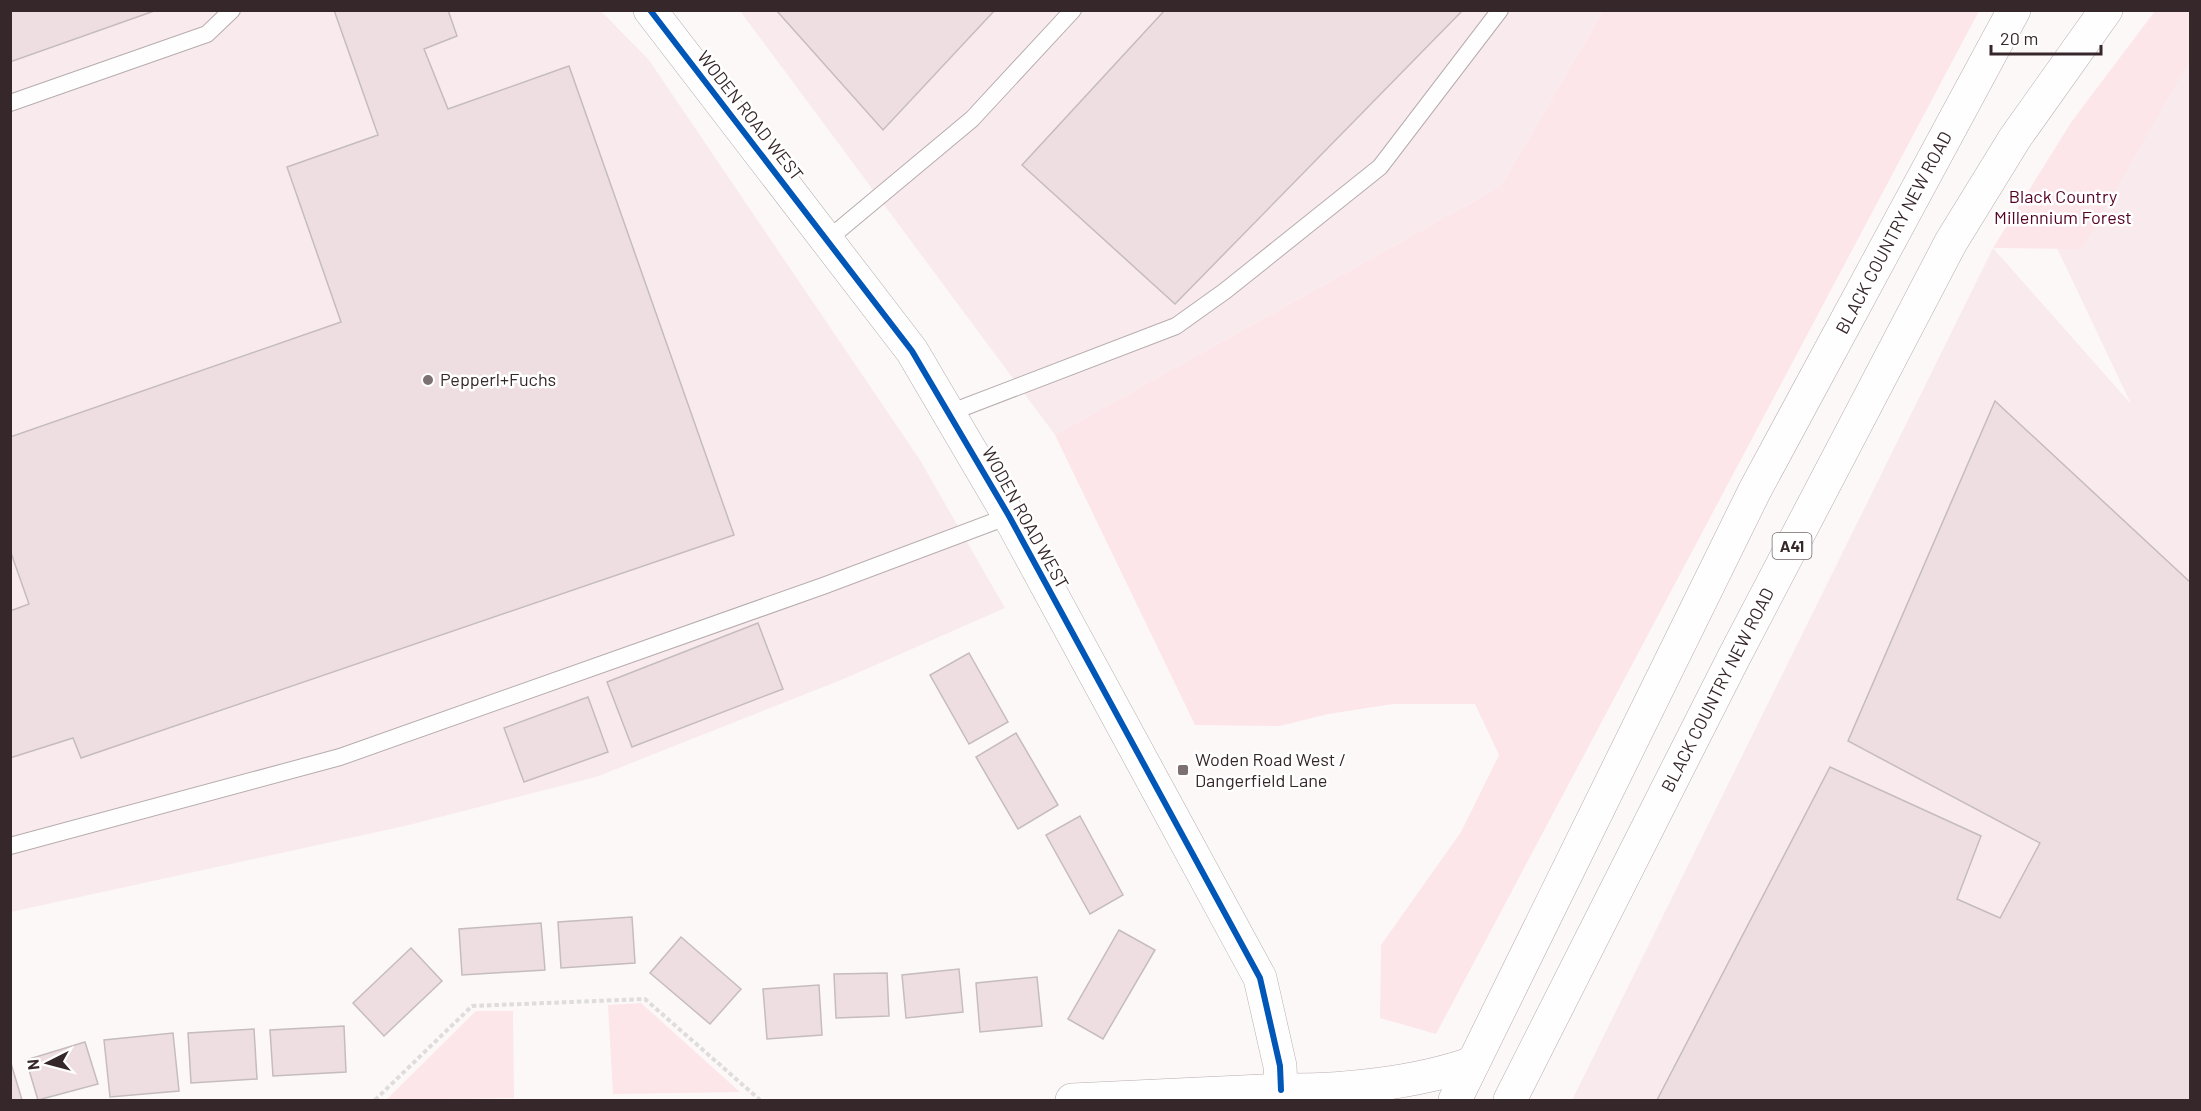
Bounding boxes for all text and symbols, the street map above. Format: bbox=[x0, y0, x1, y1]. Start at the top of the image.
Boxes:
scale bar bbox=[1991, 18, 2100, 56]
text: 20 m bbox=[2000, 27, 2038, 49]
street label: WODEN ROAD WEST bbox=[693, 46, 808, 185]
street label: BLACK COUNTRY NEW ROAD bbox=[1830, 128, 1956, 337]
park label: Black Country Millennium Forest bbox=[1994, 185, 2132, 228]
place label: Pepperl+Fuchs bbox=[440, 368, 556, 390]
marker: Pepperl+Fuchs bbox=[421, 373, 435, 387]
street label: WODEN ROAD WEST bbox=[978, 443, 1074, 592]
road number: A41 bbox=[1772, 533, 1812, 559]
street label: BLACK COUNTRY NEW ROAD bbox=[1656, 584, 1778, 795]
place label: Woden Road West / Dangerfield Lane bbox=[1195, 748, 1346, 791]
marker: Woden Road West / Dangerfield Lane bbox=[1176, 763, 1190, 777]
north arrow bbox=[18, 1033, 78, 1093]
text: N bbox=[23, 1058, 43, 1071]

